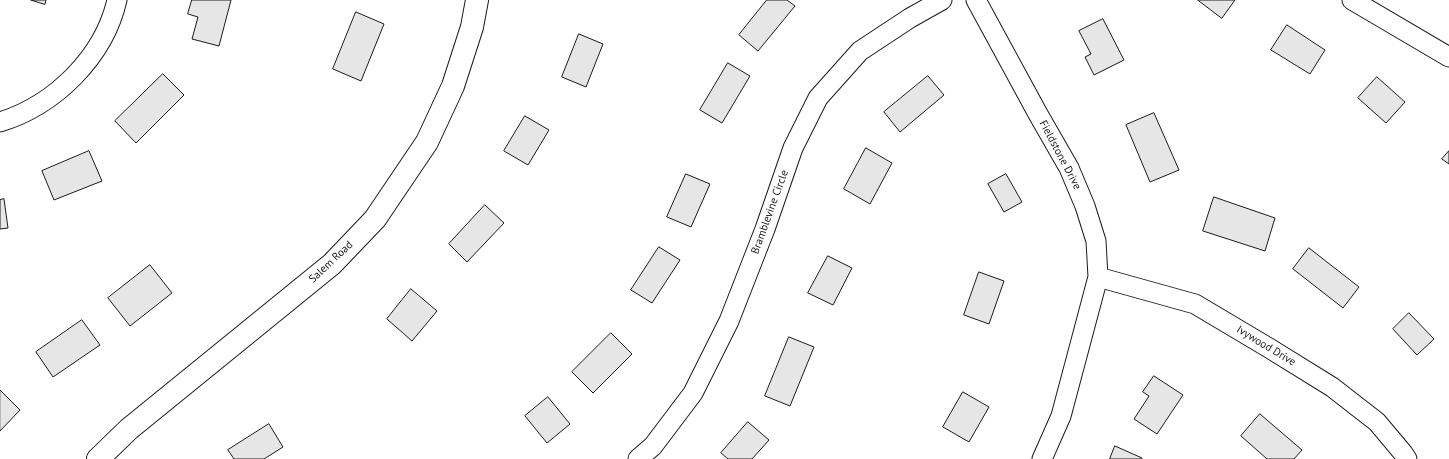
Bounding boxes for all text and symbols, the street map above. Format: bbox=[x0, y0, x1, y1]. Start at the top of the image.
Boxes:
street label: Fieldstone Drive bbox=[1036, 118, 1084, 192]
street label: Bramblevine Circle bbox=[749, 168, 791, 256]
street label: Salem Road bbox=[306, 238, 356, 286]
street label: Ivywood Drive bbox=[1234, 323, 1298, 369]

